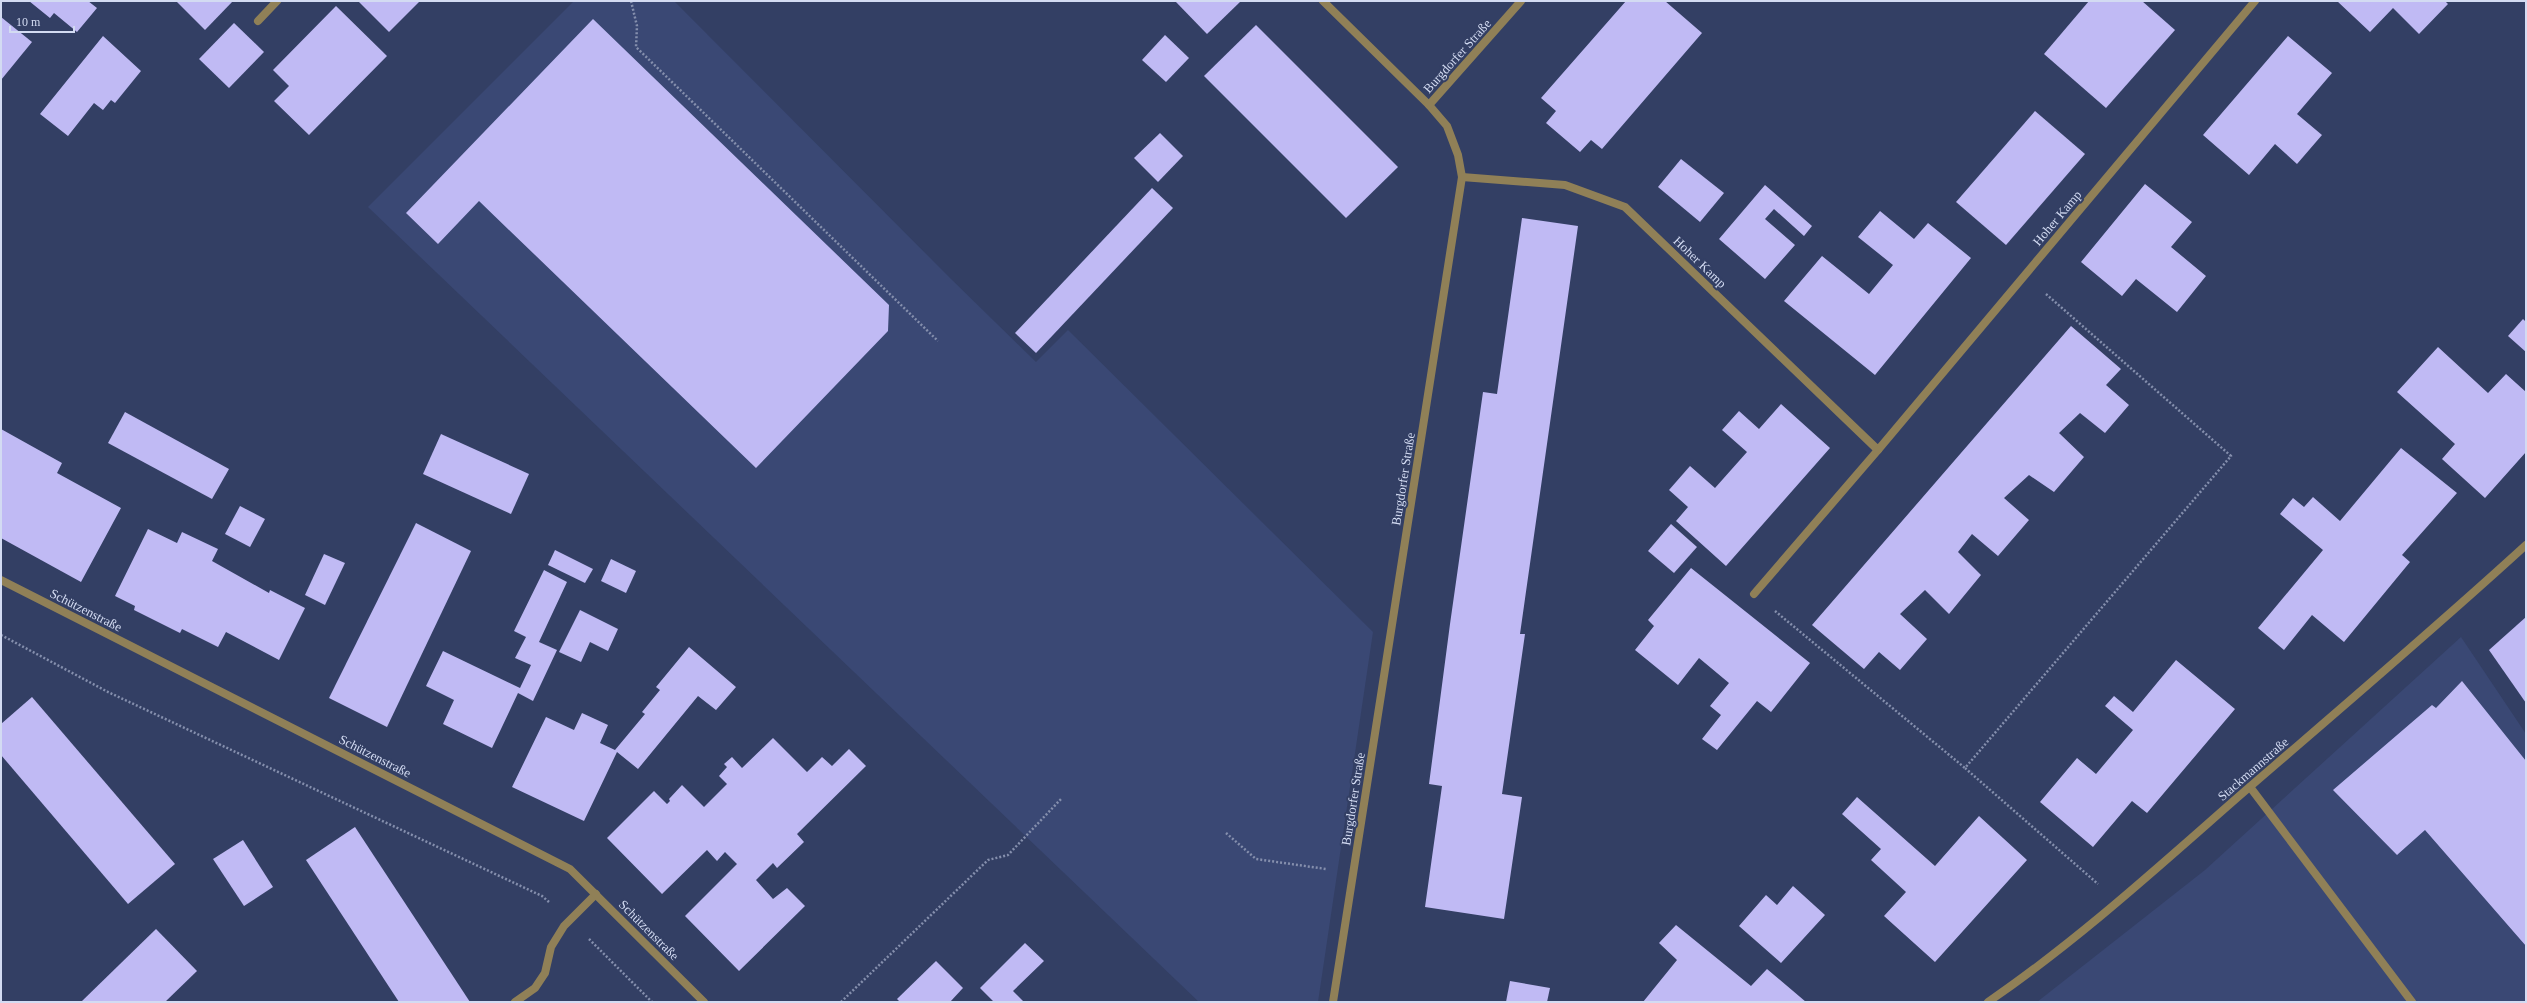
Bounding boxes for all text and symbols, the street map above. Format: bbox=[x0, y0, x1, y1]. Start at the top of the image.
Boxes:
scale bar bbox=[10, 8, 74, 34]
text: 10 m bbox=[16, 15, 41, 29]
street label: Burgdorfer Straße bbox=[1420, 16, 1494, 96]
street label: Hoher Kamp bbox=[2030, 187, 2084, 249]
street label: Hoher Kamp bbox=[1671, 233, 1729, 291]
street label: Burgdorfer Straße bbox=[1388, 431, 1418, 527]
street label: Schützenstraße bbox=[48, 585, 125, 635]
street label: Schützenstraße bbox=[337, 731, 414, 781]
street label: Stackmannstraße bbox=[2215, 734, 2292, 804]
street label: Burgdorfer Straße bbox=[1338, 751, 1368, 847]
street label: Schützenstraße bbox=[616, 897, 682, 963]

